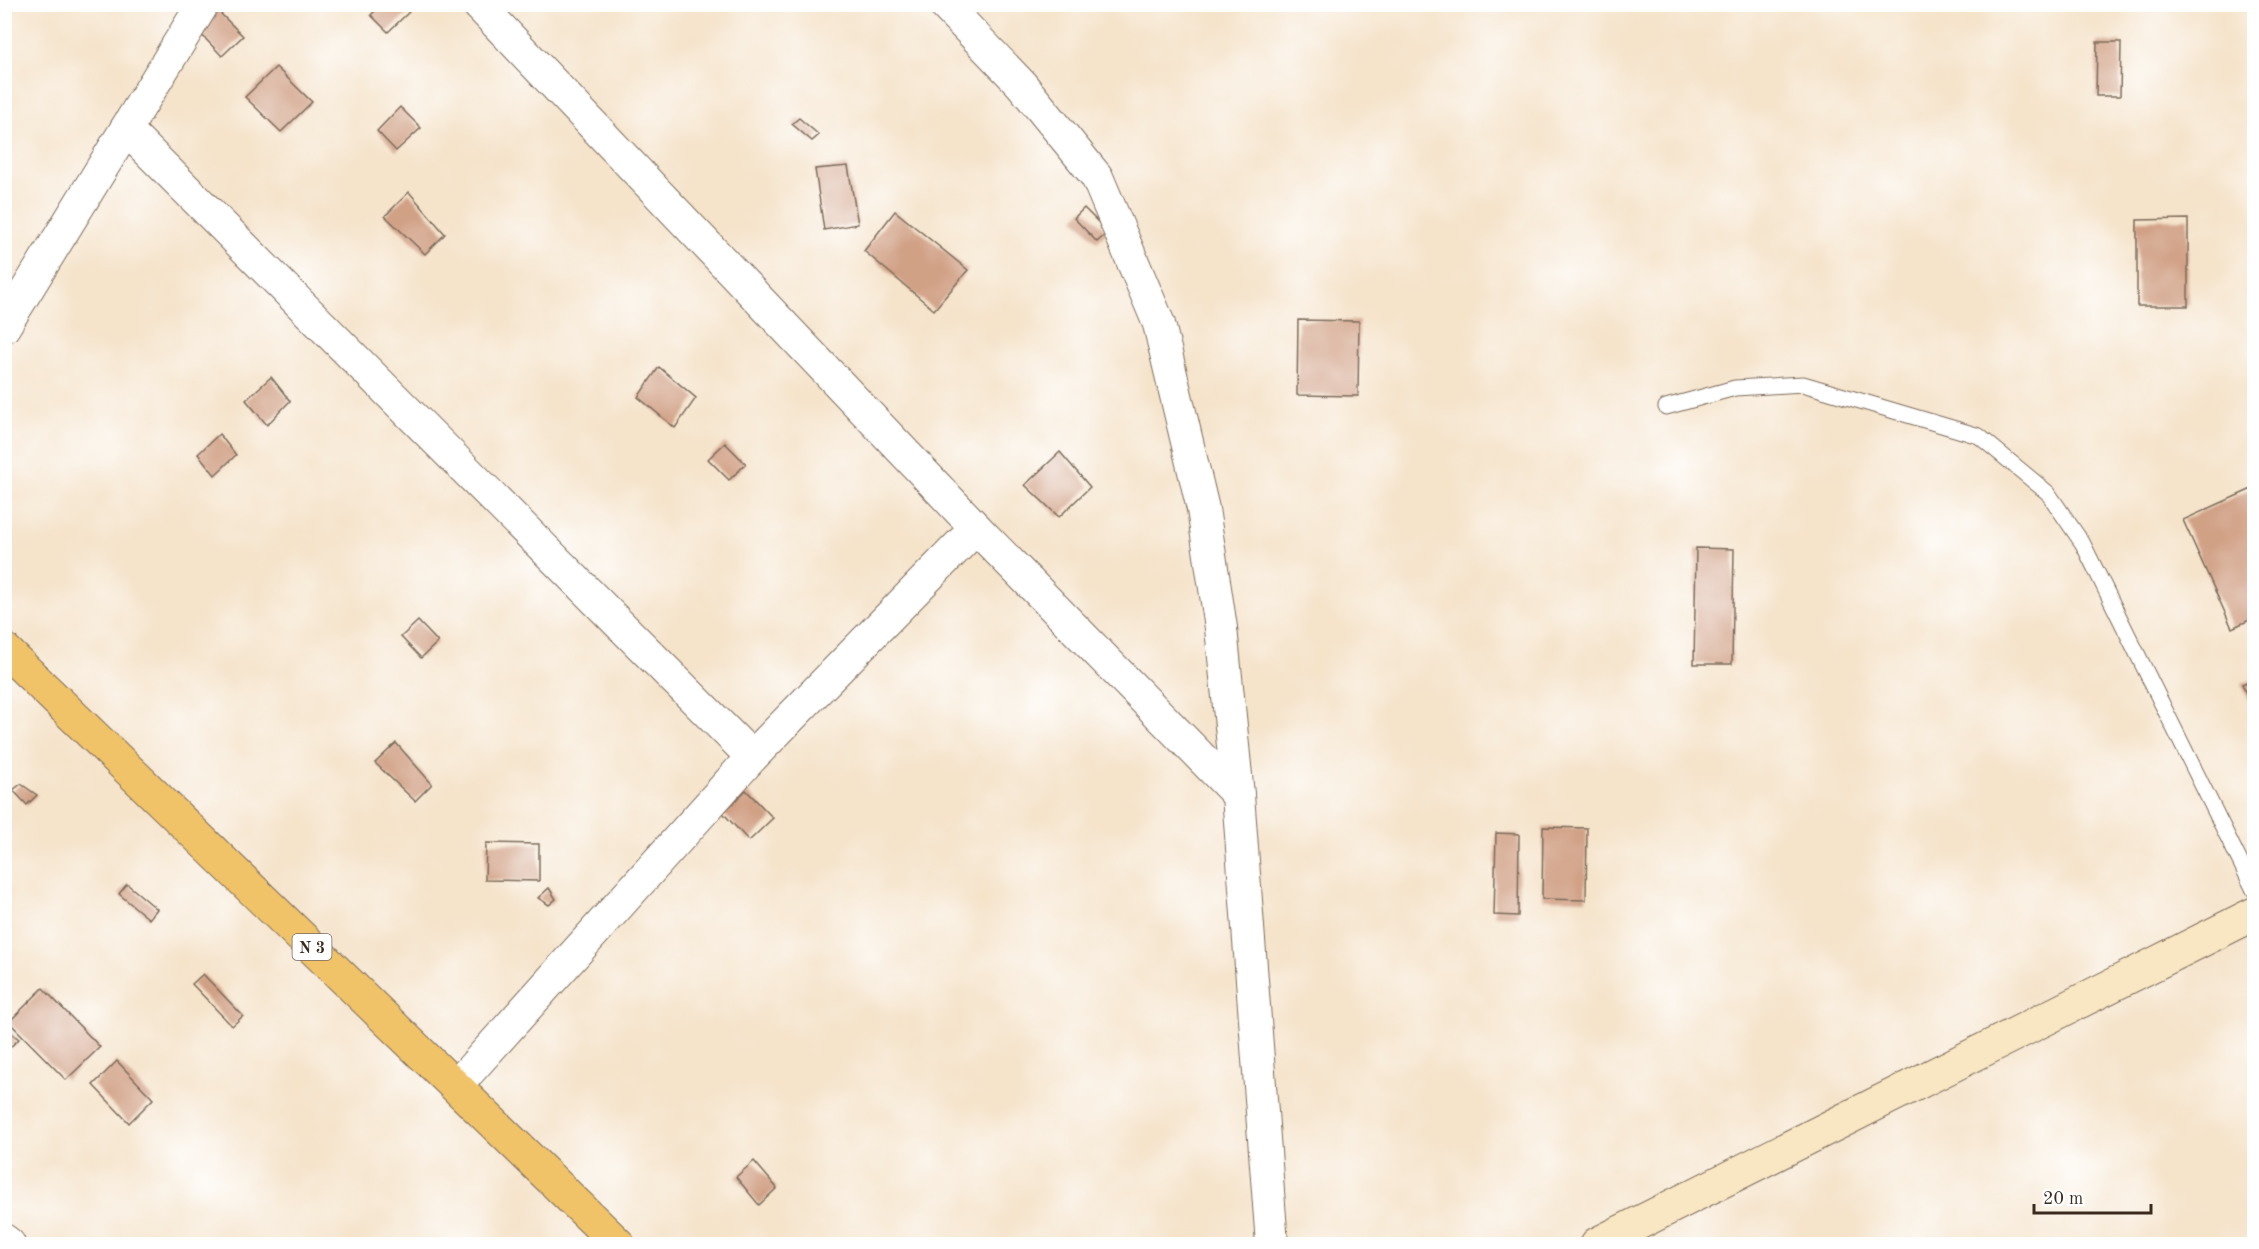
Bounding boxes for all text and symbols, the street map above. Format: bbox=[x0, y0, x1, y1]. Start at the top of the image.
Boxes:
road number: N 3 bbox=[292, 934, 332, 960]
scale bar bbox=[2034, 1177, 2151, 1215]
text: 20 m bbox=[2043, 1190, 2083, 1208]

